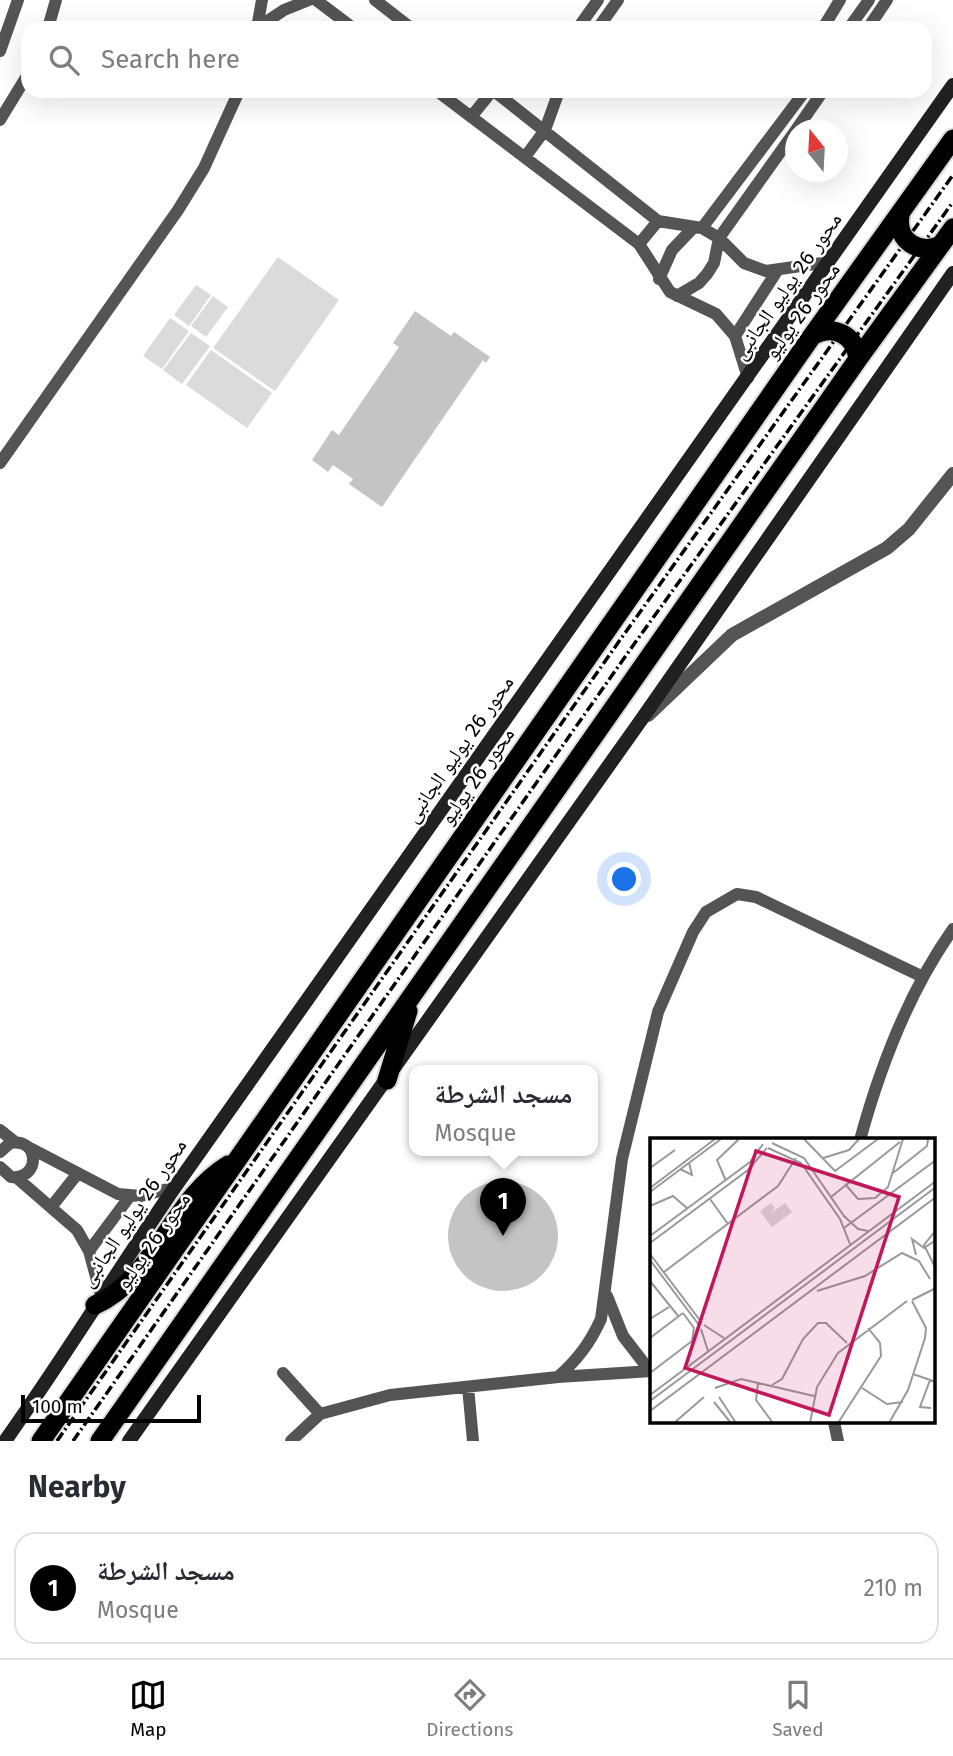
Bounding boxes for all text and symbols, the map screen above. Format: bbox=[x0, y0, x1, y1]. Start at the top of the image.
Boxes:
search box bbox=[21, 21, 932, 98]
icon: search bbox=[45, 41, 83, 79]
text: Search here bbox=[101, 44, 240, 75]
north arrow bbox=[785, 119, 848, 182]
street label: محور 26 يوليو الجانبى bbox=[727, 208, 847, 364]
street label: محور 26 يوليو bbox=[759, 258, 845, 364]
street label: محور 26 يوليو الجانبى bbox=[399, 671, 519, 827]
street label: محور 26 يوليو bbox=[434, 722, 520, 830]
your location bbox=[607, 862, 641, 896]
popup bbox=[409, 1065, 598, 1156]
text: مسجد الشرطة bbox=[435, 1079, 572, 1110]
text: Mosque bbox=[435, 1119, 516, 1147]
street label: محور 26 يوليو الجانبى bbox=[74, 1134, 192, 1292]
inset map bbox=[650, 1138, 936, 1424]
pin: 1 bbox=[480, 1178, 526, 1236]
street label: محور 26 يوليو bbox=[110, 1187, 196, 1295]
scale bar bbox=[21, 1392, 201, 1424]
text: 100 m bbox=[32, 1395, 83, 1418]
text: Nearby bbox=[28, 1469, 126, 1505]
text: مسجد الشرطة bbox=[97, 1556, 235, 1587]
text: 1 bbox=[48, 1574, 58, 1602]
text: 210 m bbox=[864, 1574, 923, 1602]
text: Mosque bbox=[97, 1596, 179, 1624]
tab: Map bbox=[129, 1676, 167, 1741]
tab: Directions bbox=[426, 1676, 513, 1741]
tab: Saved bbox=[772, 1676, 824, 1741]

